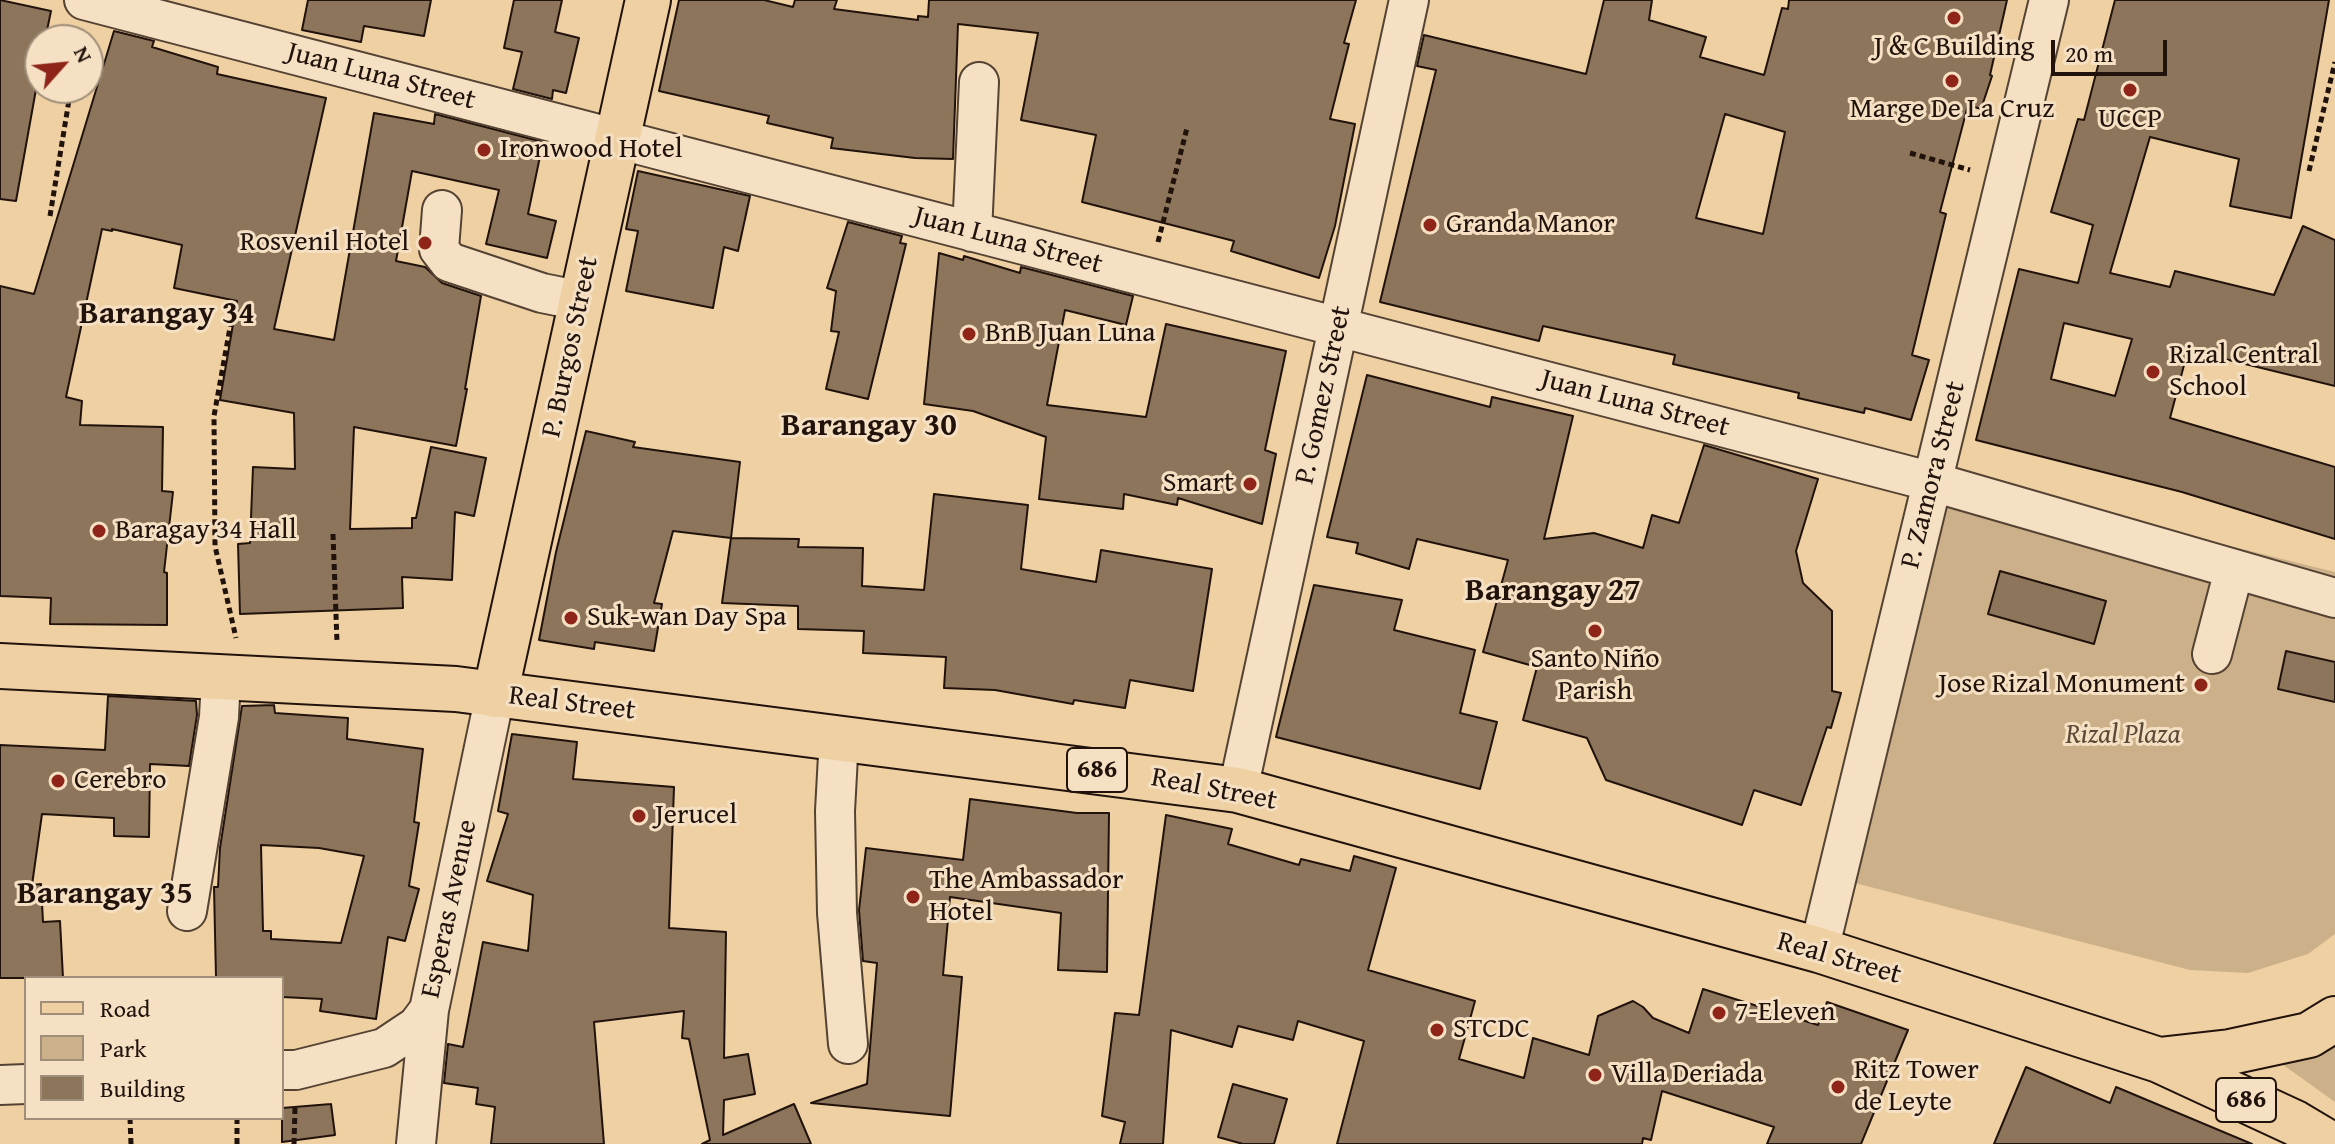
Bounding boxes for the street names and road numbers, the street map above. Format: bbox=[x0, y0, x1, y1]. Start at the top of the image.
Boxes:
street label: Juan Luna Street bbox=[283, 36, 479, 118]
street label: Juan Luna Street bbox=[910, 200, 1106, 282]
street label: P. Burgos Street bbox=[535, 253, 607, 441]
street label: P. Gomez Street bbox=[1289, 303, 1359, 487]
street label: Juan Luna Street bbox=[1537, 363, 1733, 445]
street label: P. Zamora Street bbox=[1894, 378, 1974, 572]
street label: Real Street bbox=[507, 680, 637, 728]
road number: 686 bbox=[1067, 748, 1127, 792]
street label: Real Street bbox=[1148, 761, 1280, 819]
street label: Esperas Avenue bbox=[415, 817, 485, 1001]
street label: Real Street bbox=[1773, 925, 1905, 993]
road number: 686 bbox=[2216, 1078, 2276, 1122]

